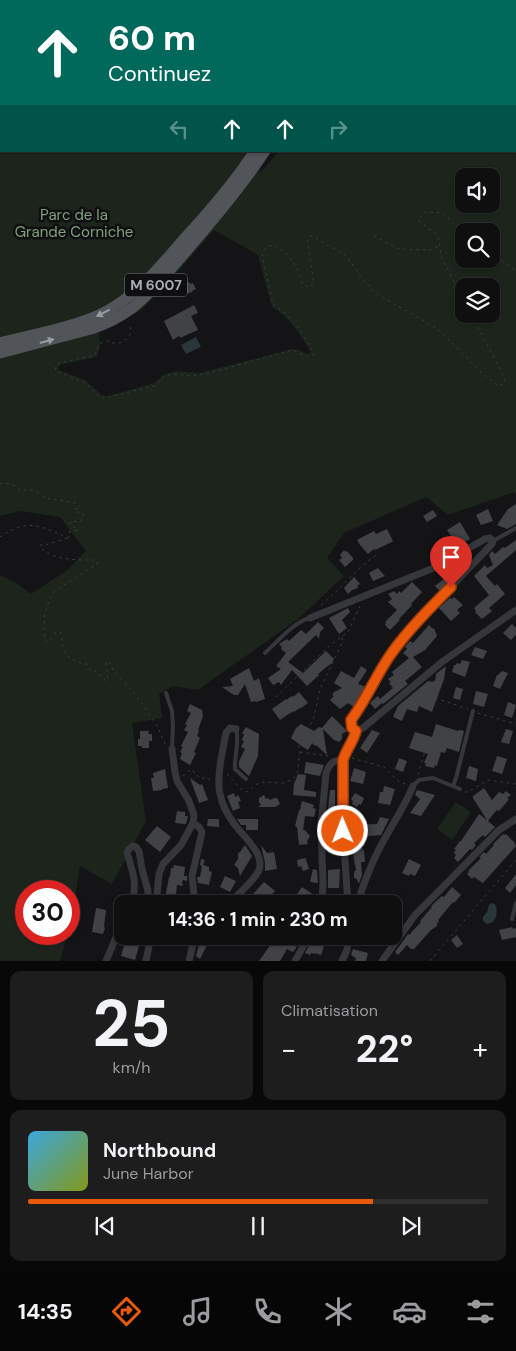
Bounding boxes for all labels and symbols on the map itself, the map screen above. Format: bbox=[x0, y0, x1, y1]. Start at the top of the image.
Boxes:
park label: Parc de la Grande Corniche bbox=[15, 205, 133, 242]
road number: M 6007 bbox=[125, 274, 187, 296]
one-way arrow bbox=[95, 309, 110, 317]
one-way arrow bbox=[40, 337, 55, 345]
pin bbox=[430, 536, 472, 587]
position arrow bbox=[316, 804, 368, 856]
speed limit sign: 30 bbox=[15, 880, 80, 945]

